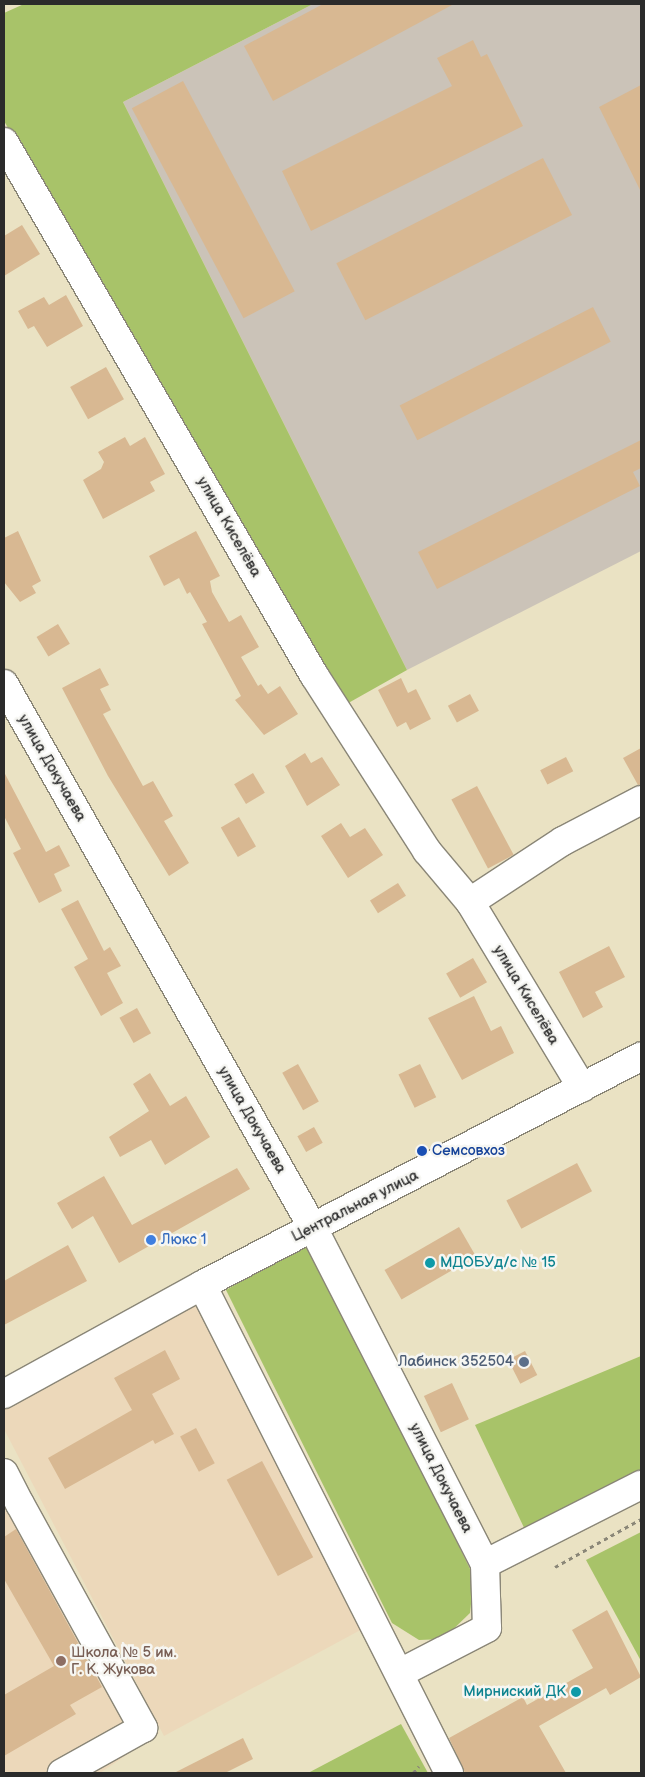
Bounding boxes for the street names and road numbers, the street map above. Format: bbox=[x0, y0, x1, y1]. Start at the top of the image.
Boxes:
street label: улица Киселёва bbox=[193, 474, 265, 580]
street label: улица Докучаева bbox=[14, 711, 90, 825]
street label: улица Киселёва bbox=[489, 942, 563, 1048]
street label: улица Докучаева bbox=[214, 1063, 290, 1177]
street label: Центральная улица bbox=[289, 1166, 421, 1246]
street label: улица Докучаева bbox=[406, 1420, 476, 1536]

